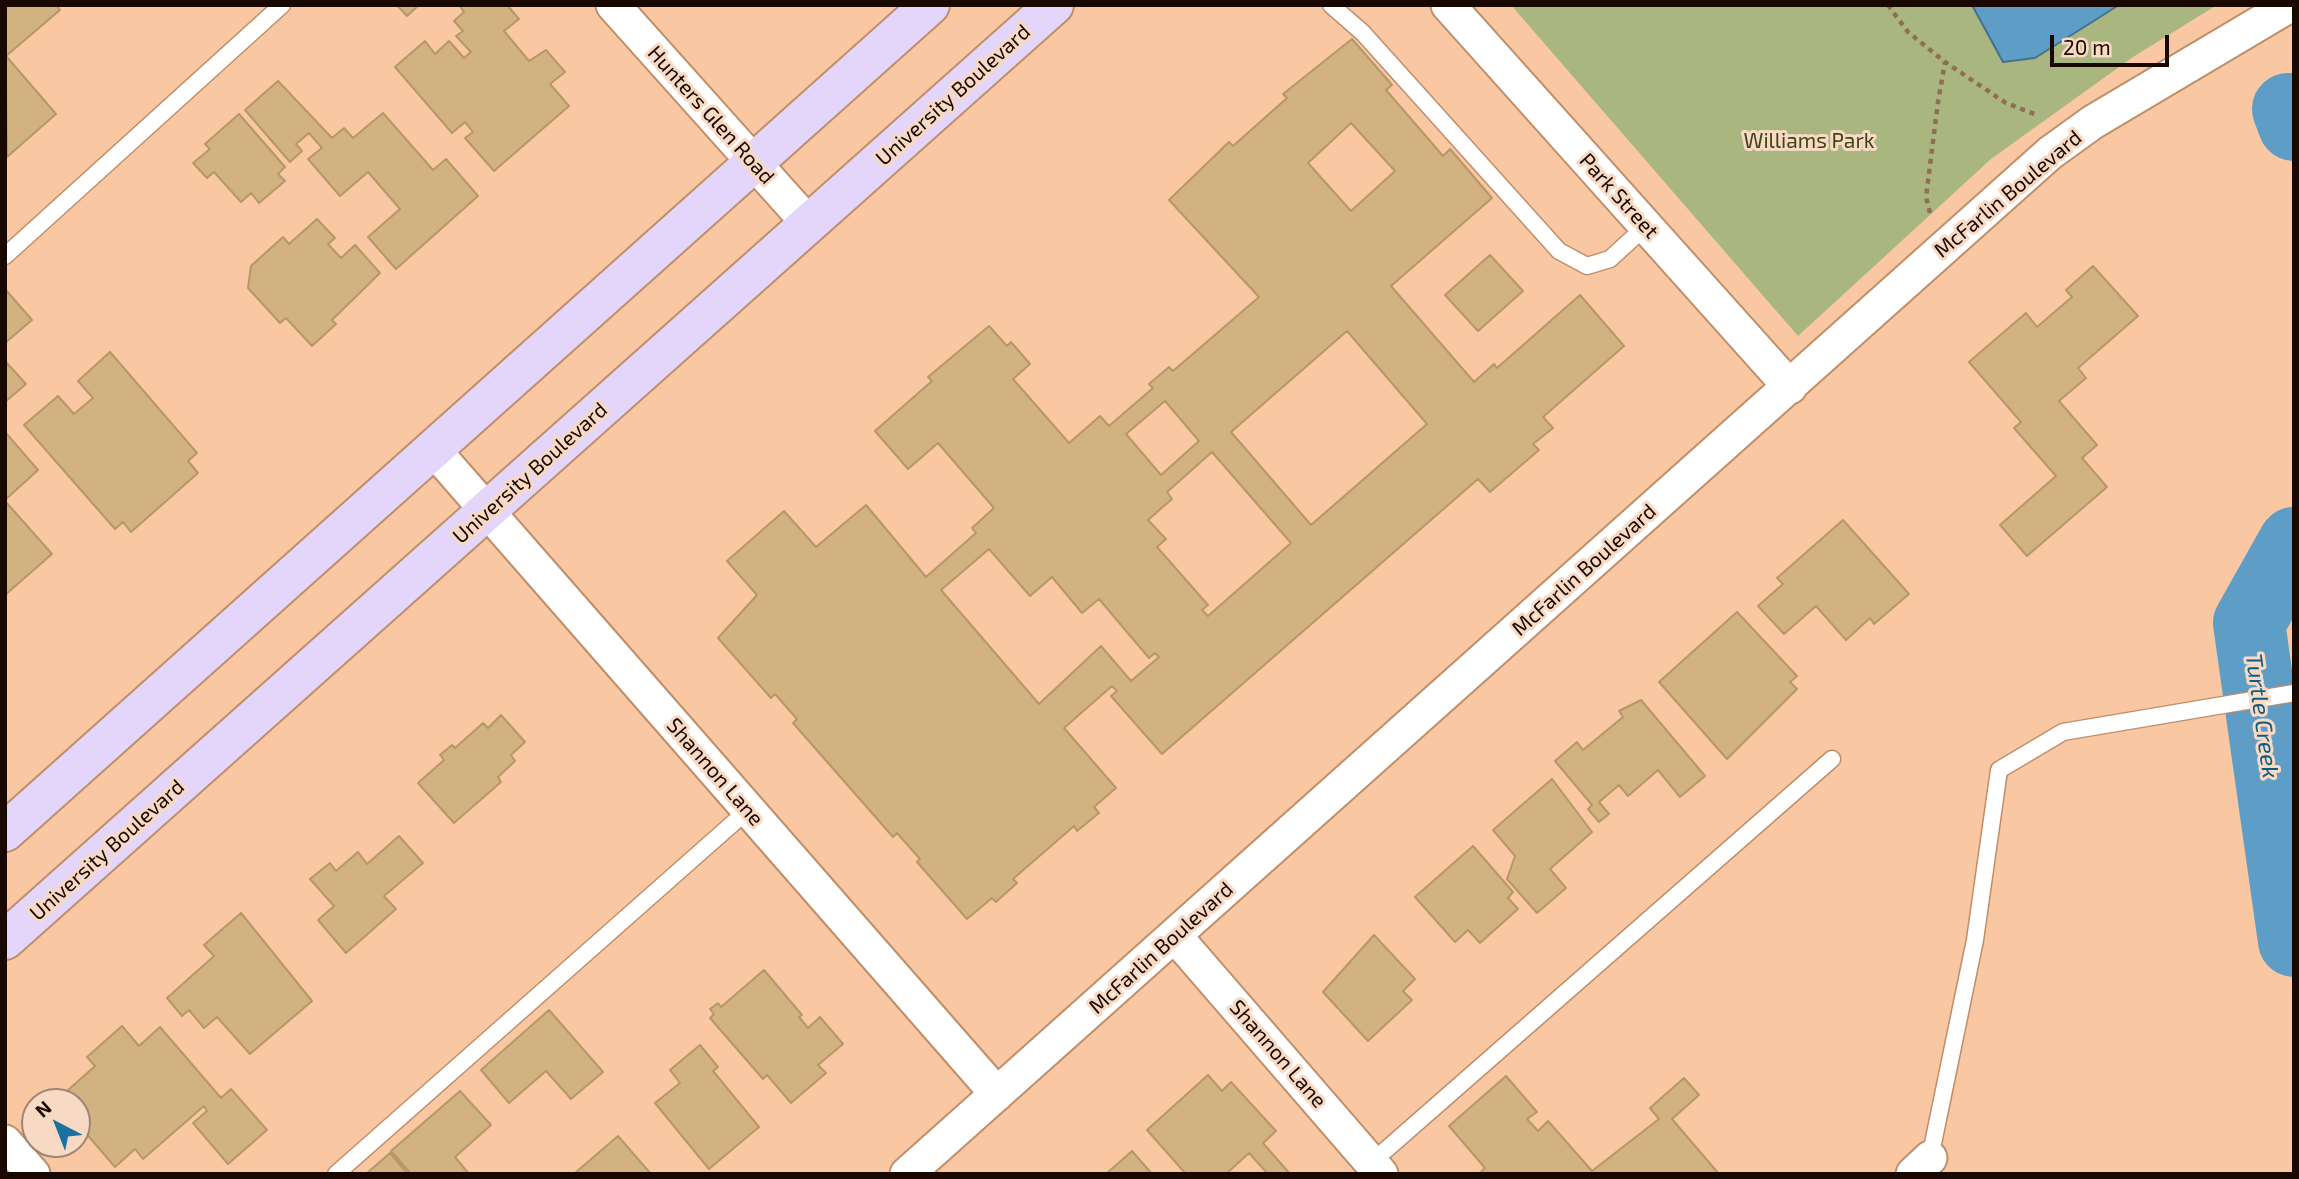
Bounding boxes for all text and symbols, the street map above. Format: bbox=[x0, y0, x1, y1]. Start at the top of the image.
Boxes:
street label: University Boulevard bbox=[871, 19, 1035, 171]
scale bar bbox=[2054, 21, 2173, 65]
text: 20 m bbox=[2063, 34, 2111, 59]
street label: Hunters Glen Road bbox=[642, 41, 780, 189]
street label: McFarlin Boulevard bbox=[1929, 125, 2087, 263]
park label: Williams Park bbox=[1743, 128, 1875, 154]
street label: Park Street bbox=[1574, 148, 1664, 244]
street label: University Boulevard bbox=[448, 397, 612, 549]
street label: McFarlin Boulevard bbox=[1507, 499, 1661, 641]
water label: Turtle Creek bbox=[2240, 652, 2284, 780]
street label: Shannon Lane bbox=[661, 713, 769, 831]
street label: University Boulevard bbox=[25, 774, 189, 926]
street label: McFarlin Boulevard bbox=[1084, 877, 1238, 1019]
street label: Shannon Lane bbox=[1224, 995, 1332, 1113]
north arrow bbox=[21, 1088, 91, 1158]
text: N bbox=[30, 1095, 56, 1122]

